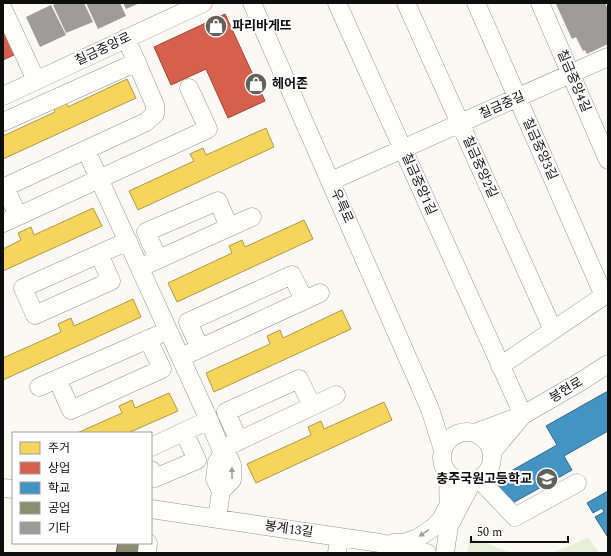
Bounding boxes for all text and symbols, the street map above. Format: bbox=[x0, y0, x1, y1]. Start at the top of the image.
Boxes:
shop icon: 파리바게뜨 bbox=[203, 13, 229, 39]
place label: 파리바게뜨 bbox=[232, 16, 292, 36]
street label: 칠금중앙로 bbox=[72, 27, 134, 71]
street label: 칠금중앙4길 bbox=[552, 47, 596, 115]
shop icon: 헤어존 bbox=[243, 71, 269, 97]
place label: 헤어존 bbox=[272, 74, 308, 94]
street label: 칠금중길 bbox=[476, 86, 528, 124]
street label: 칠금중앙3길 bbox=[517, 115, 563, 183]
street label: 칠금중앙2길 bbox=[457, 133, 503, 201]
street label: 칠금중앙1길 bbox=[396, 150, 442, 218]
street label: 우륵로 bbox=[326, 186, 358, 226]
street label: 봉현로 bbox=[545, 372, 587, 408]
legend bbox=[12, 432, 152, 544]
text: 주거 bbox=[48, 439, 70, 458]
text: 상업 bbox=[48, 459, 70, 478]
one-way arrow bbox=[229, 466, 235, 479]
school or university icon: 충주국원고등학교 bbox=[534, 466, 560, 492]
place label: 충주국원고등학교 bbox=[436, 469, 532, 489]
text: 학교 bbox=[48, 479, 70, 498]
text: 공업 bbox=[48, 499, 70, 518]
street label: 봉계13길 bbox=[263, 516, 315, 542]
scale bar bbox=[471, 518, 568, 544]
text: 기타 bbox=[48, 519, 70, 538]
text: 50 m bbox=[477, 523, 502, 542]
one-way arrow bbox=[419, 529, 429, 537]

